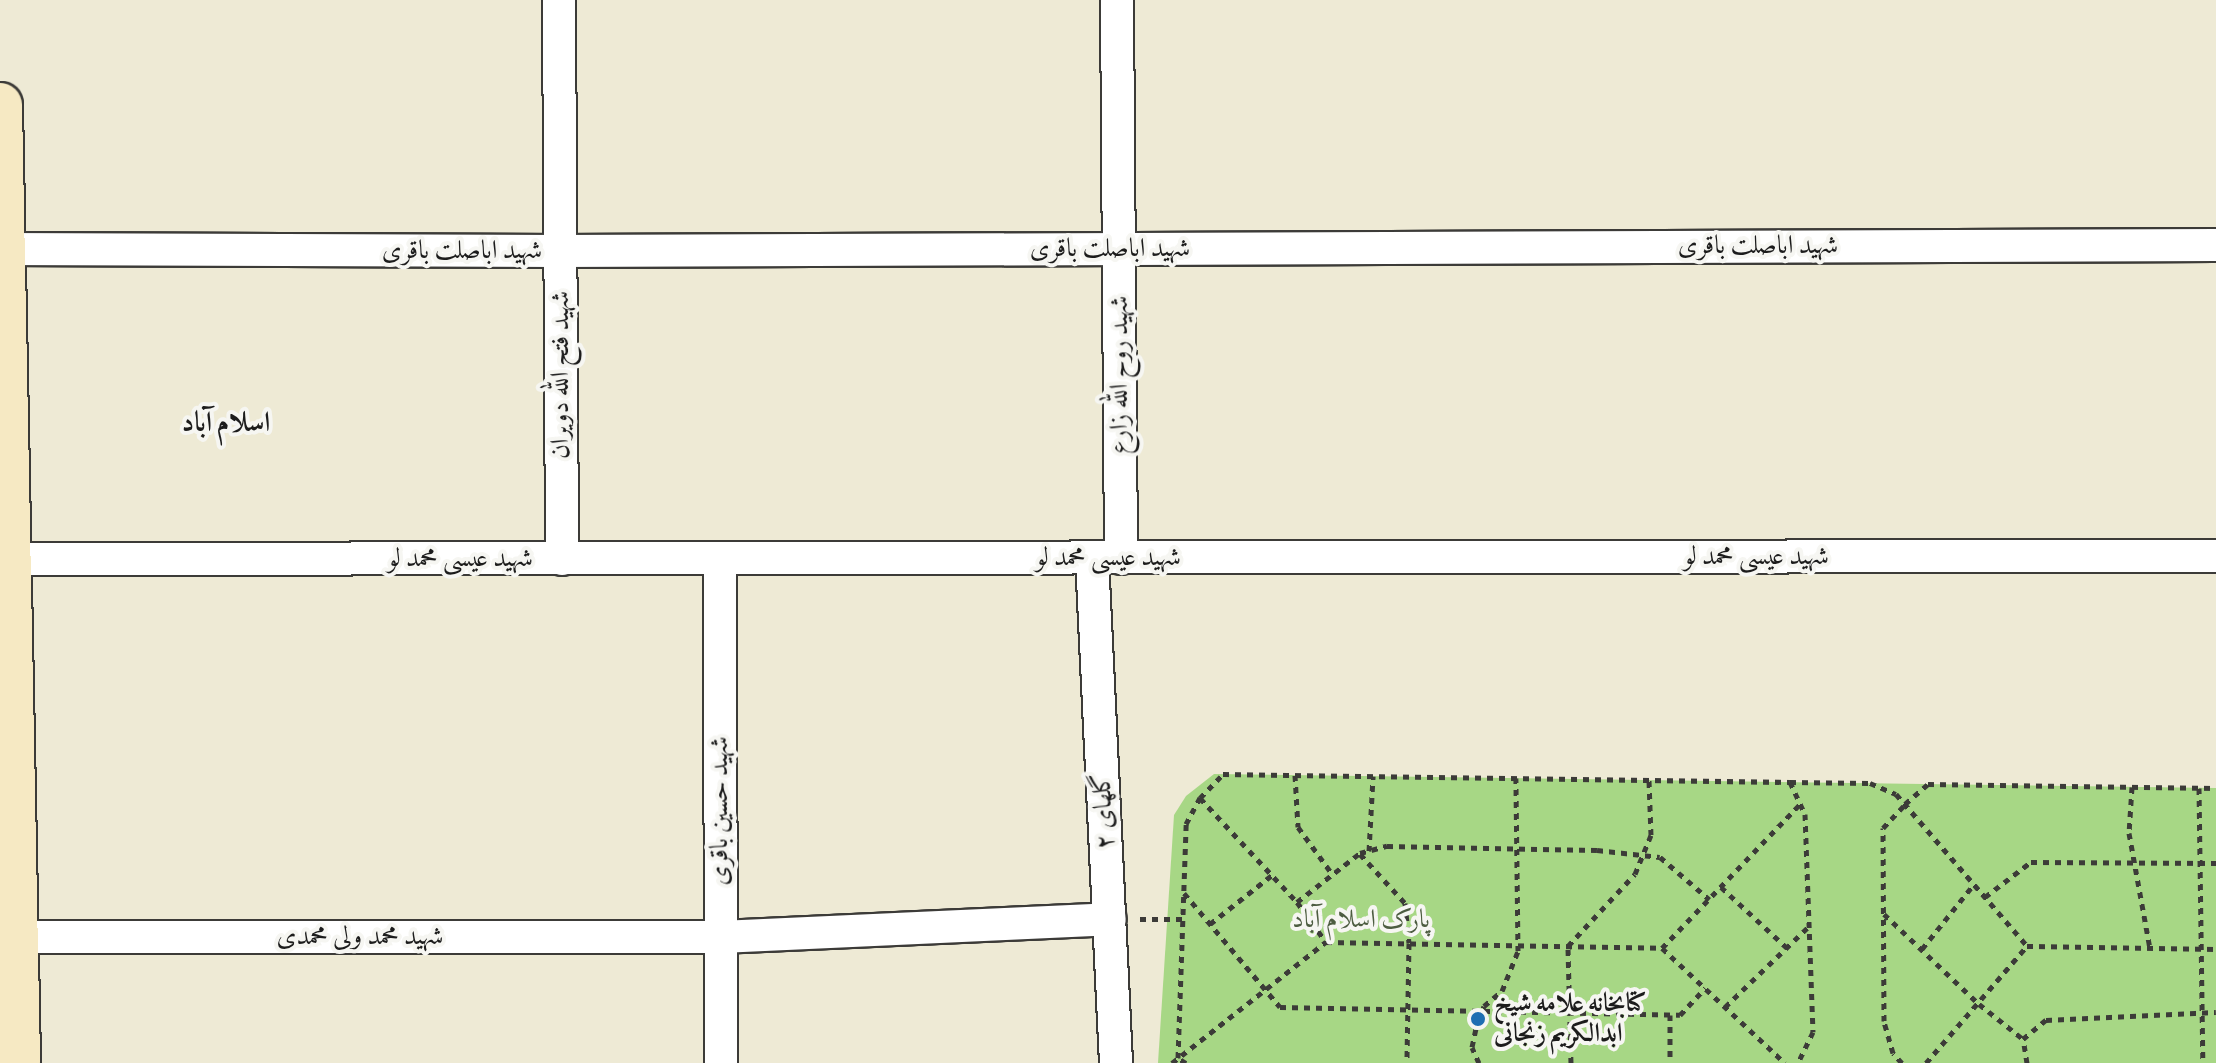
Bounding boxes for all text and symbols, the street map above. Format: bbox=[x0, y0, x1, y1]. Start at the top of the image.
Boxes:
street label: شهید اباصلت باقری bbox=[1678, 230, 1838, 262]
street label: شهید اباصلت باقری bbox=[1030, 233, 1190, 265]
street label: شهید اباصلت باقری bbox=[382, 235, 542, 267]
street label: شهید فتح الله دویران bbox=[545, 291, 577, 459]
street label: شهید روح الله زارع bbox=[1104, 296, 1136, 454]
district label: اسلام آباد bbox=[182, 406, 270, 440]
street label: شهید عیسی محمد لو bbox=[1683, 541, 1829, 573]
street label: شهید عیسی محمد لو bbox=[1035, 542, 1181, 574]
street label: شهید عیسی محمد لو bbox=[387, 543, 533, 575]
street label: شهید حسین باقری bbox=[704, 736, 736, 886]
street label: گلهای ۲ bbox=[1086, 772, 1122, 850]
park label: پارک اسلام آباد bbox=[1292, 904, 1430, 936]
street label: شهید محمد ولی محمدی bbox=[277, 921, 443, 953]
place label: کتابخانه علامه شیخ ابدالکریم زنجانی bbox=[1494, 988, 1646, 1050]
marker: کتابخانه علامه شیخ ابدالکریم زنجانی bbox=[1469, 1010, 1487, 1028]

